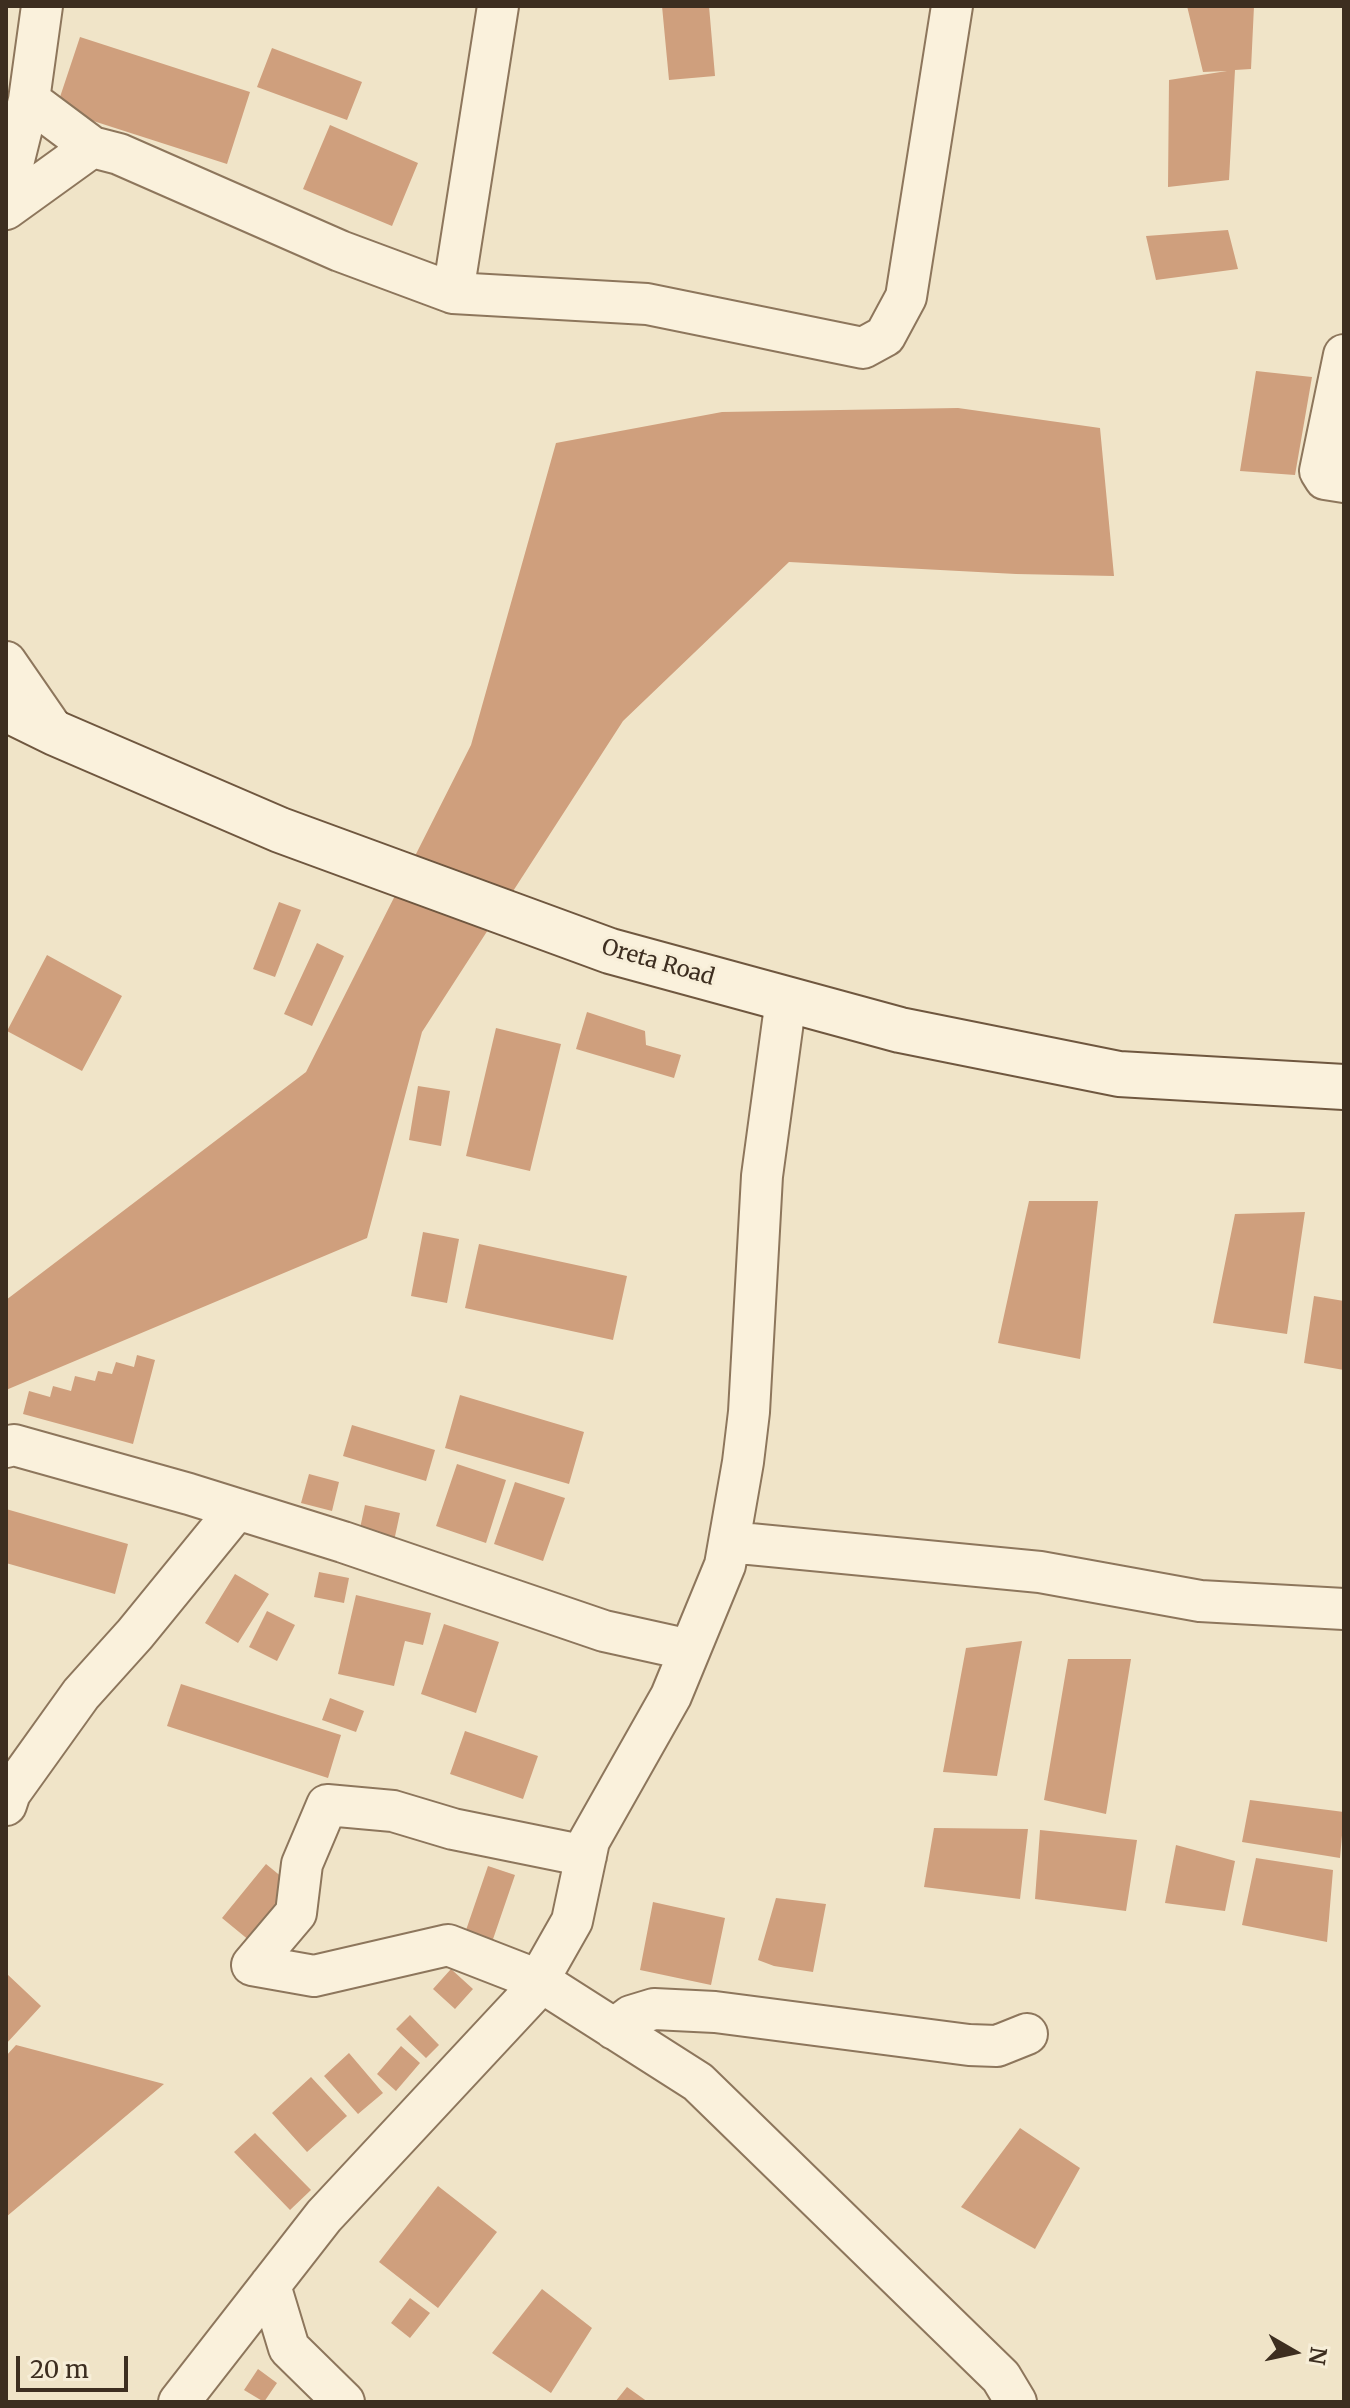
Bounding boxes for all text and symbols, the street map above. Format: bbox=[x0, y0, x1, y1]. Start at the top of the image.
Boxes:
street label: Oreta Road bbox=[599, 934, 717, 992]
north arrow bbox=[1254, 2312, 1334, 2392]
scale bar bbox=[20, 2340, 132, 2390]
text: N bbox=[1303, 2345, 1333, 2367]
text: 20 m bbox=[30, 2354, 89, 2385]

